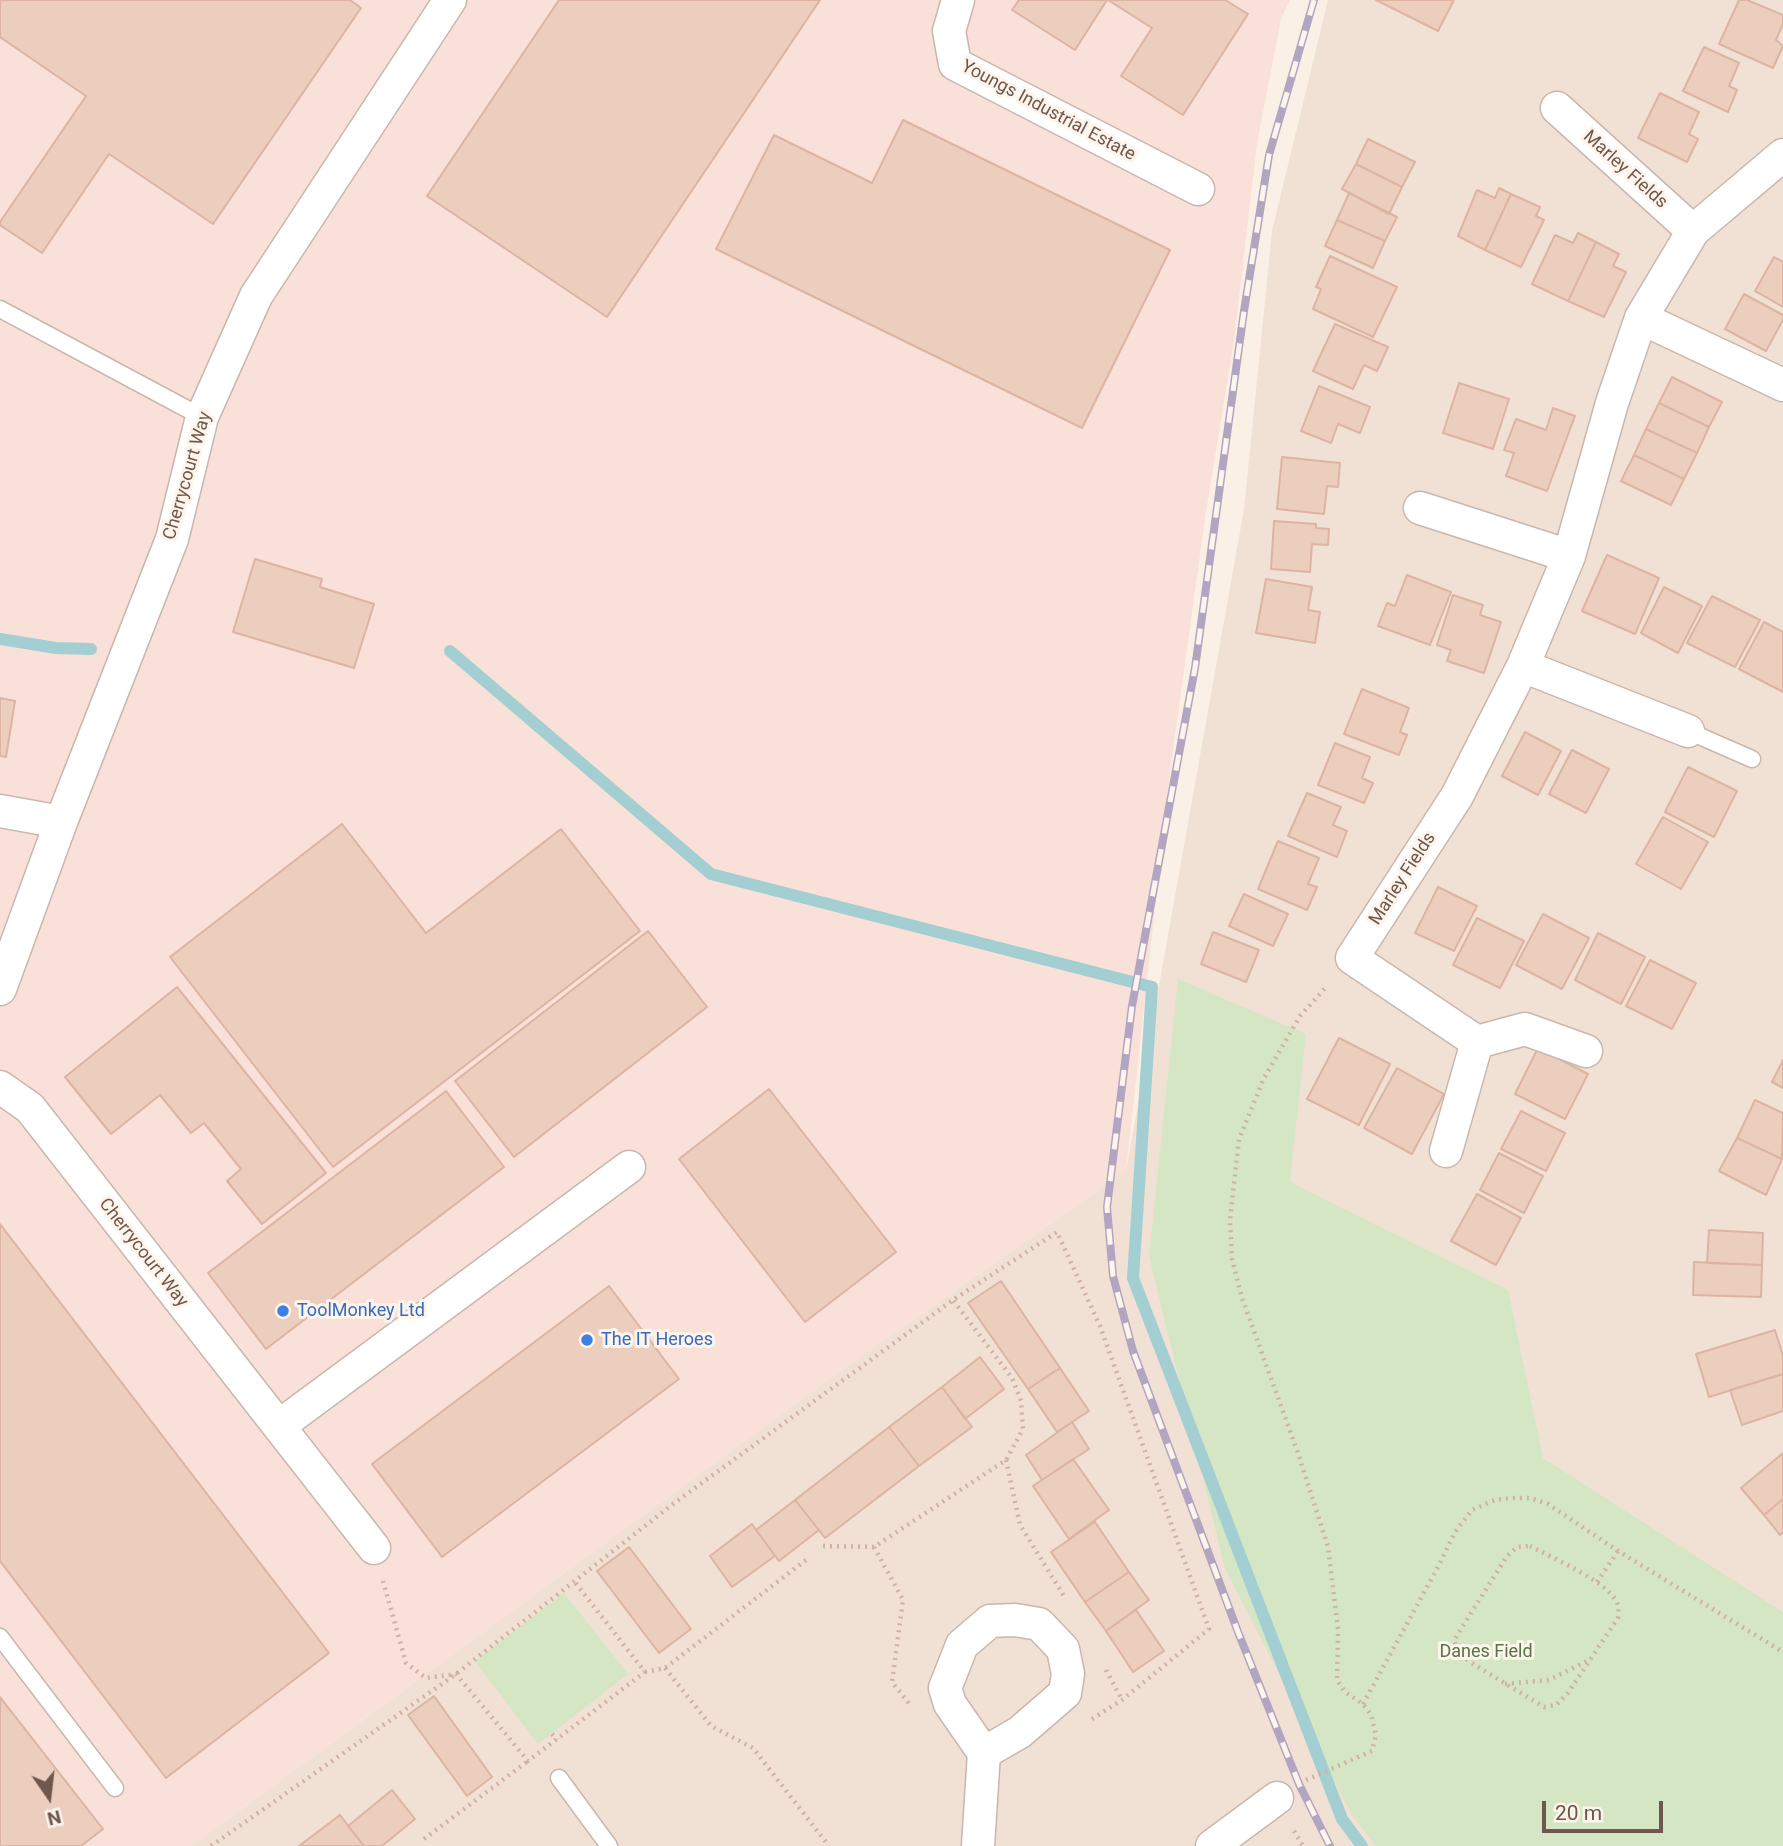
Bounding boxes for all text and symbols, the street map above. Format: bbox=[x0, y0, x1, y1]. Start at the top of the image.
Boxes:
street label: Youngs Industrial Estate bbox=[957, 56, 1139, 166]
street label: Marley Fields bbox=[1578, 126, 1672, 214]
street label: Cherrycourt Way bbox=[159, 409, 217, 543]
street label: Marley Fields bbox=[1365, 829, 1441, 929]
street label: Cherrycourt Way bbox=[94, 1194, 192, 1312]
place label: ToolMonkey Ltd bbox=[297, 1300, 425, 1322]
marker: ToolMonkey Ltd bbox=[275, 1303, 291, 1319]
place label: The IT Heroes bbox=[601, 1329, 713, 1351]
marker: The IT Heroes bbox=[579, 1332, 595, 1348]
park label: Danes Field bbox=[1439, 1641, 1533, 1663]
north arrow bbox=[14, 1762, 84, 1832]
scale bar bbox=[1545, 1786, 1666, 1830]
text: 20 m bbox=[1555, 1801, 1602, 1825]
text: N bbox=[45, 1805, 63, 1831]

